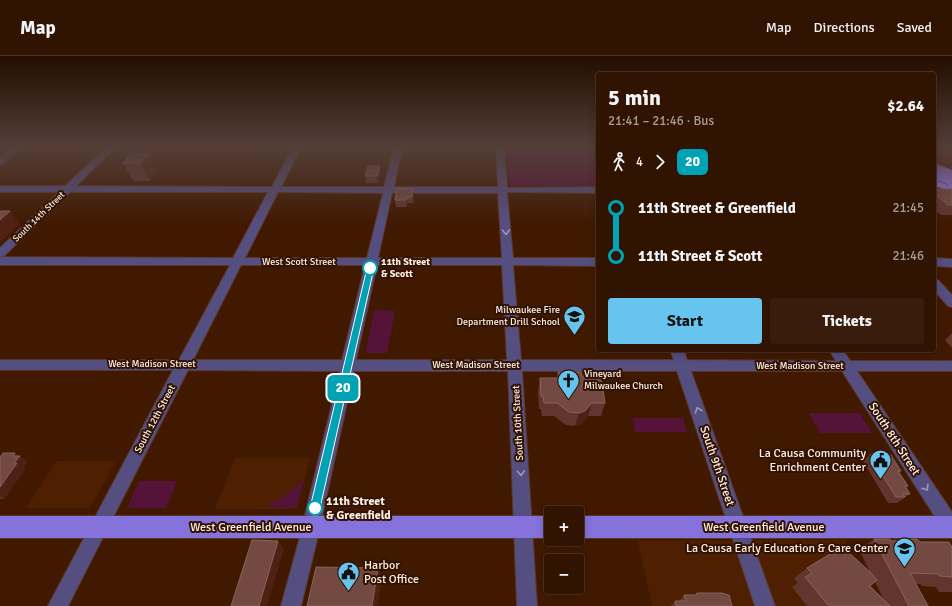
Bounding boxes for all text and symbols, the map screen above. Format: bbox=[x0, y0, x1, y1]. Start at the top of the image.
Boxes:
text: Map bbox=[20, 16, 56, 40]
text: Map bbox=[766, 19, 792, 36]
text: Directions bbox=[814, 19, 875, 36]
text: Saved bbox=[897, 19, 932, 36]
text: 5 min bbox=[608, 84, 661, 111]
text: $2.64 bbox=[887, 97, 924, 115]
text: 21:41 – 21:46 · Bus bbox=[608, 113, 714, 129]
icon: walk bbox=[608, 151, 630, 173]
icon: forward bbox=[649, 151, 671, 173]
text: 20 bbox=[685, 153, 700, 170]
text: 4 bbox=[636, 154, 643, 170]
street label: South 14th Street bbox=[11, 189, 67, 245]
text: 11th Street & Greenfield bbox=[638, 199, 796, 217]
text: 21:45 bbox=[892, 200, 924, 216]
one-way arrow bbox=[501, 229, 510, 235]
text: 11th Street & Scott bbox=[638, 247, 762, 265]
text: 21:46 bbox=[892, 248, 924, 264]
street label: West Scott Street bbox=[262, 256, 336, 268]
place label: 11th Street & Scott bbox=[381, 256, 430, 280]
marker: 11th Street & Scott bbox=[362, 260, 378, 276]
button: Start bbox=[608, 298, 762, 344]
button: Tickets bbox=[770, 298, 924, 344]
school or university icon: Milwaukee Fire Department Drill School bbox=[562, 303, 588, 336]
place label: Milwaukee Fire Department Drill School bbox=[457, 304, 560, 328]
street label: West Madison Street bbox=[108, 358, 196, 370]
street label: West Madison Street bbox=[432, 359, 520, 371]
street label: West Madison Street bbox=[756, 360, 844, 372]
church icon: Vineyard Milwaukee Church bbox=[556, 367, 582, 400]
place label: Vineyard Milwaukee Church bbox=[584, 368, 663, 392]
line badge: 20 bbox=[325, 375, 361, 401]
text: 20 bbox=[335, 379, 351, 396]
street label: South 12th Street bbox=[132, 382, 178, 455]
street label: South 10th Street bbox=[510, 385, 526, 461]
street label: South 8th Street bbox=[865, 400, 923, 478]
one-way arrow bbox=[694, 407, 703, 414]
street label: South 9th Street bbox=[696, 424, 738, 508]
place label: La Causa Community Enrichment Center bbox=[759, 446, 867, 475]
public building icon: La Causa Community Enrichment Center bbox=[868, 447, 894, 480]
one-way arrow bbox=[516, 470, 525, 476]
one-way arrow bbox=[921, 484, 929, 491]
place label: 11th Street & Greenfield bbox=[326, 494, 391, 523]
marker: 11th Street & Greenfield bbox=[307, 500, 323, 516]
map controls bbox=[544, 506, 584, 594]
button: + bbox=[544, 506, 584, 546]
street label: West Greenfield Avenue bbox=[190, 520, 312, 535]
street label: West Greenfield Avenue bbox=[703, 520, 825, 535]
school or university icon: La Causa Early Education & Care Center bbox=[891, 535, 917, 568]
place label: La Causa Early Education & Care Center bbox=[686, 541, 889, 556]
button: − bbox=[544, 554, 584, 594]
place label: Harbor Post Office bbox=[364, 558, 419, 587]
public building icon: Harbor Post Office bbox=[336, 559, 362, 592]

